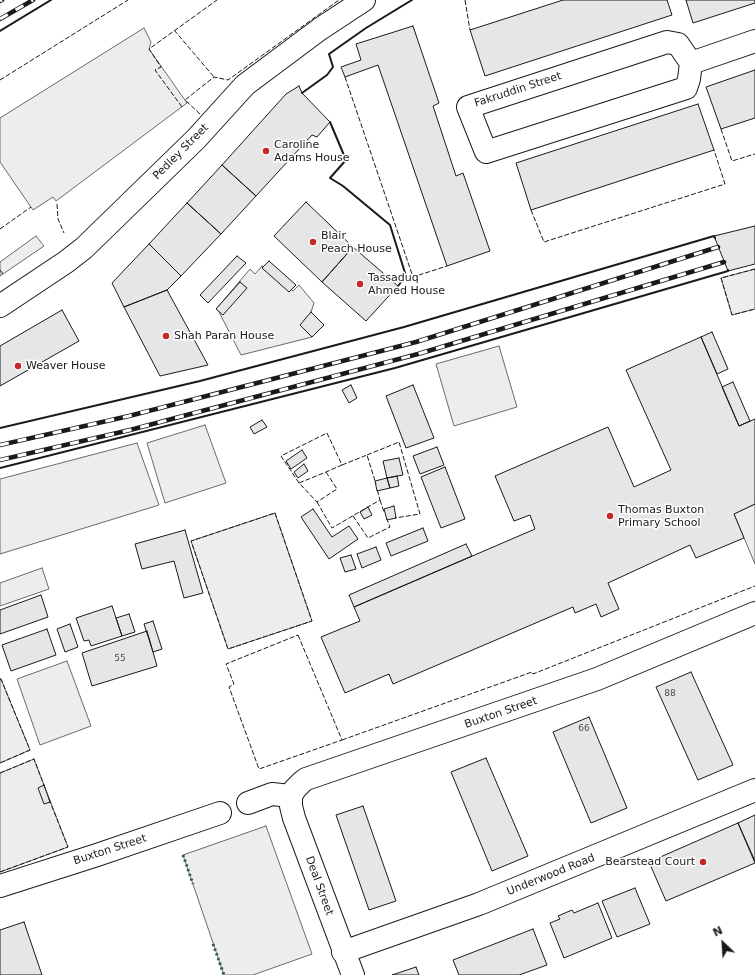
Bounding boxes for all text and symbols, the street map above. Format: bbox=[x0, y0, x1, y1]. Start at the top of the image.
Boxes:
street label: Fakruddin Street bbox=[473, 70, 563, 110]
street label: Pedley Street bbox=[150, 121, 212, 183]
place label: Caroline Adams House bbox=[274, 138, 349, 164]
marker: Caroline Adams House bbox=[261, 146, 271, 156]
place label: Blair Peach House bbox=[321, 229, 392, 255]
marker: Blair Peach House bbox=[308, 237, 318, 247]
place label: Tassaduq Ahmed House bbox=[368, 271, 445, 297]
marker: Tassaduq Ahmed House bbox=[355, 279, 365, 289]
place label: Shah Paran House bbox=[174, 329, 274, 343]
marker: Shah Paran House bbox=[161, 331, 171, 341]
place label: Weaver House bbox=[26, 359, 106, 373]
marker: Weaver House bbox=[13, 361, 23, 371]
place label: Thomas Buxton Primary School bbox=[618, 503, 704, 529]
marker: Thomas Buxton Primary School bbox=[605, 511, 615, 521]
house number: 55 bbox=[114, 654, 126, 664]
house number: 88 bbox=[664, 689, 676, 699]
street label: Buxton Street bbox=[463, 694, 539, 732]
house number: 66 bbox=[578, 724, 590, 734]
street label: Buxton Street bbox=[72, 832, 148, 868]
street label: Underwood Road bbox=[505, 851, 597, 899]
street label: Deal Street bbox=[302, 855, 336, 917]
place label: Bearstead Court bbox=[605, 855, 695, 869]
marker: Bearstead Court bbox=[698, 857, 708, 867]
north arrow bbox=[703, 923, 743, 963]
text: N bbox=[711, 924, 725, 940]

